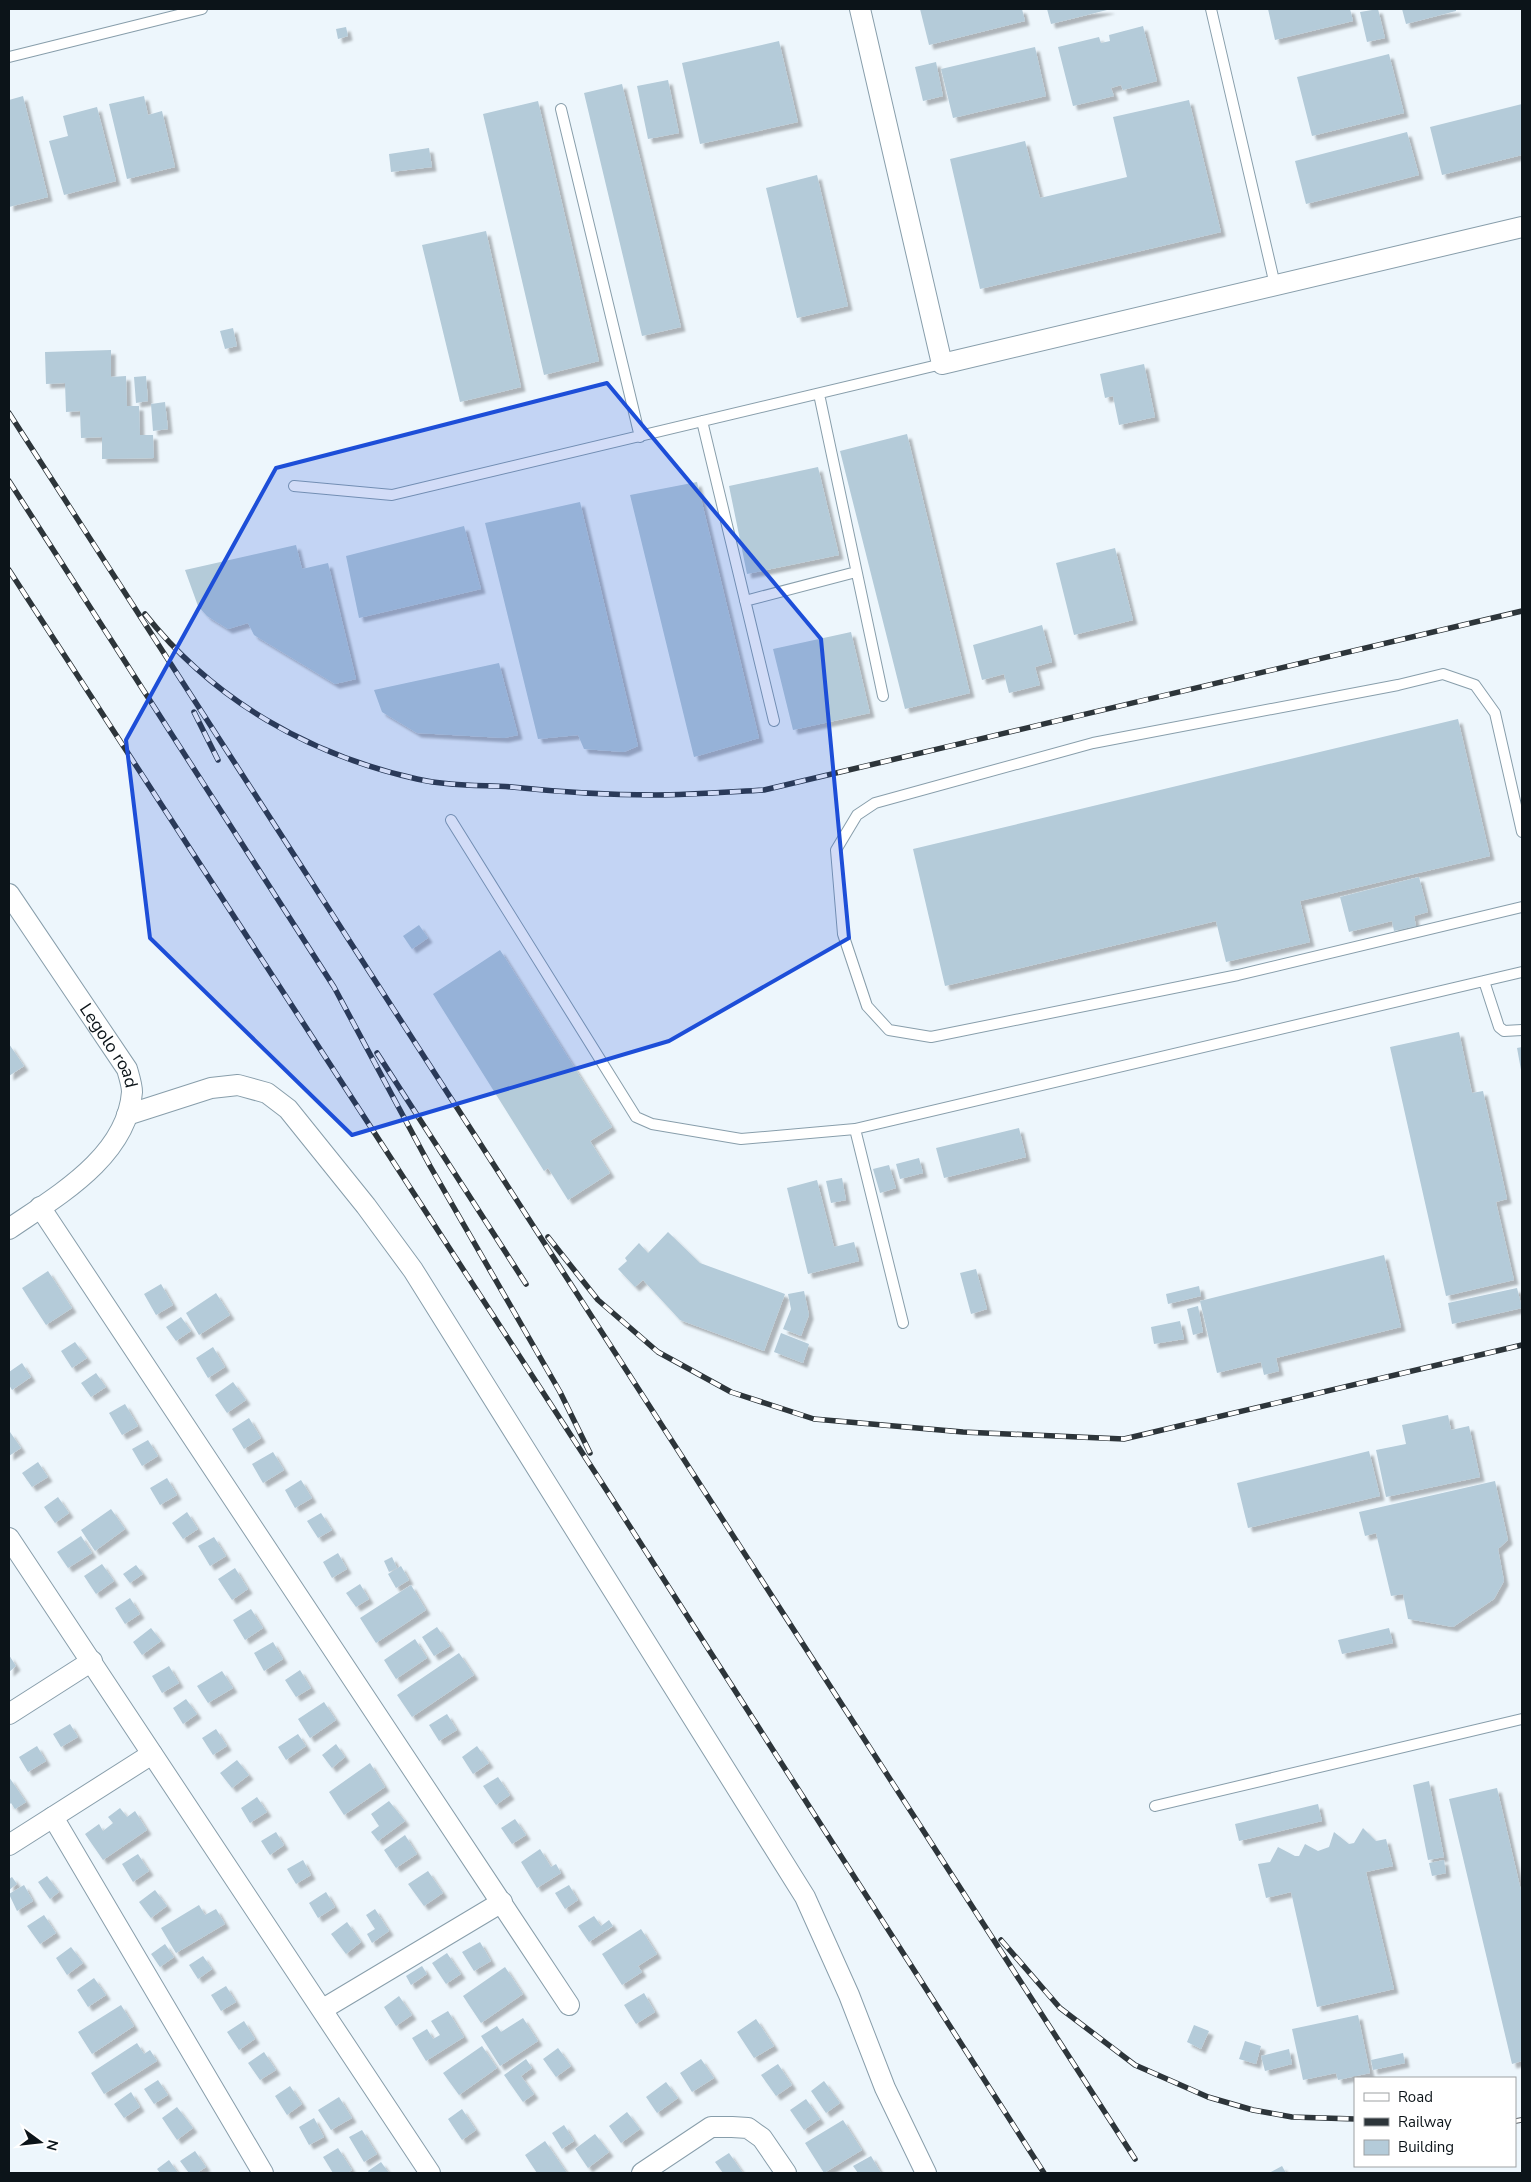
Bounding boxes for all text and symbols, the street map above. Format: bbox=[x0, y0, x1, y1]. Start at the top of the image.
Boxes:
street label: Legolo road bbox=[74, 998, 144, 1090]
legend bbox=[1354, 2077, 1516, 2167]
text: Road bbox=[1398, 2087, 1433, 2107]
text: Railway bbox=[1398, 2112, 1452, 2132]
north arrow bbox=[15, 2117, 65, 2167]
text: Building bbox=[1398, 2137, 1454, 2157]
text: N bbox=[42, 2138, 63, 2153]

